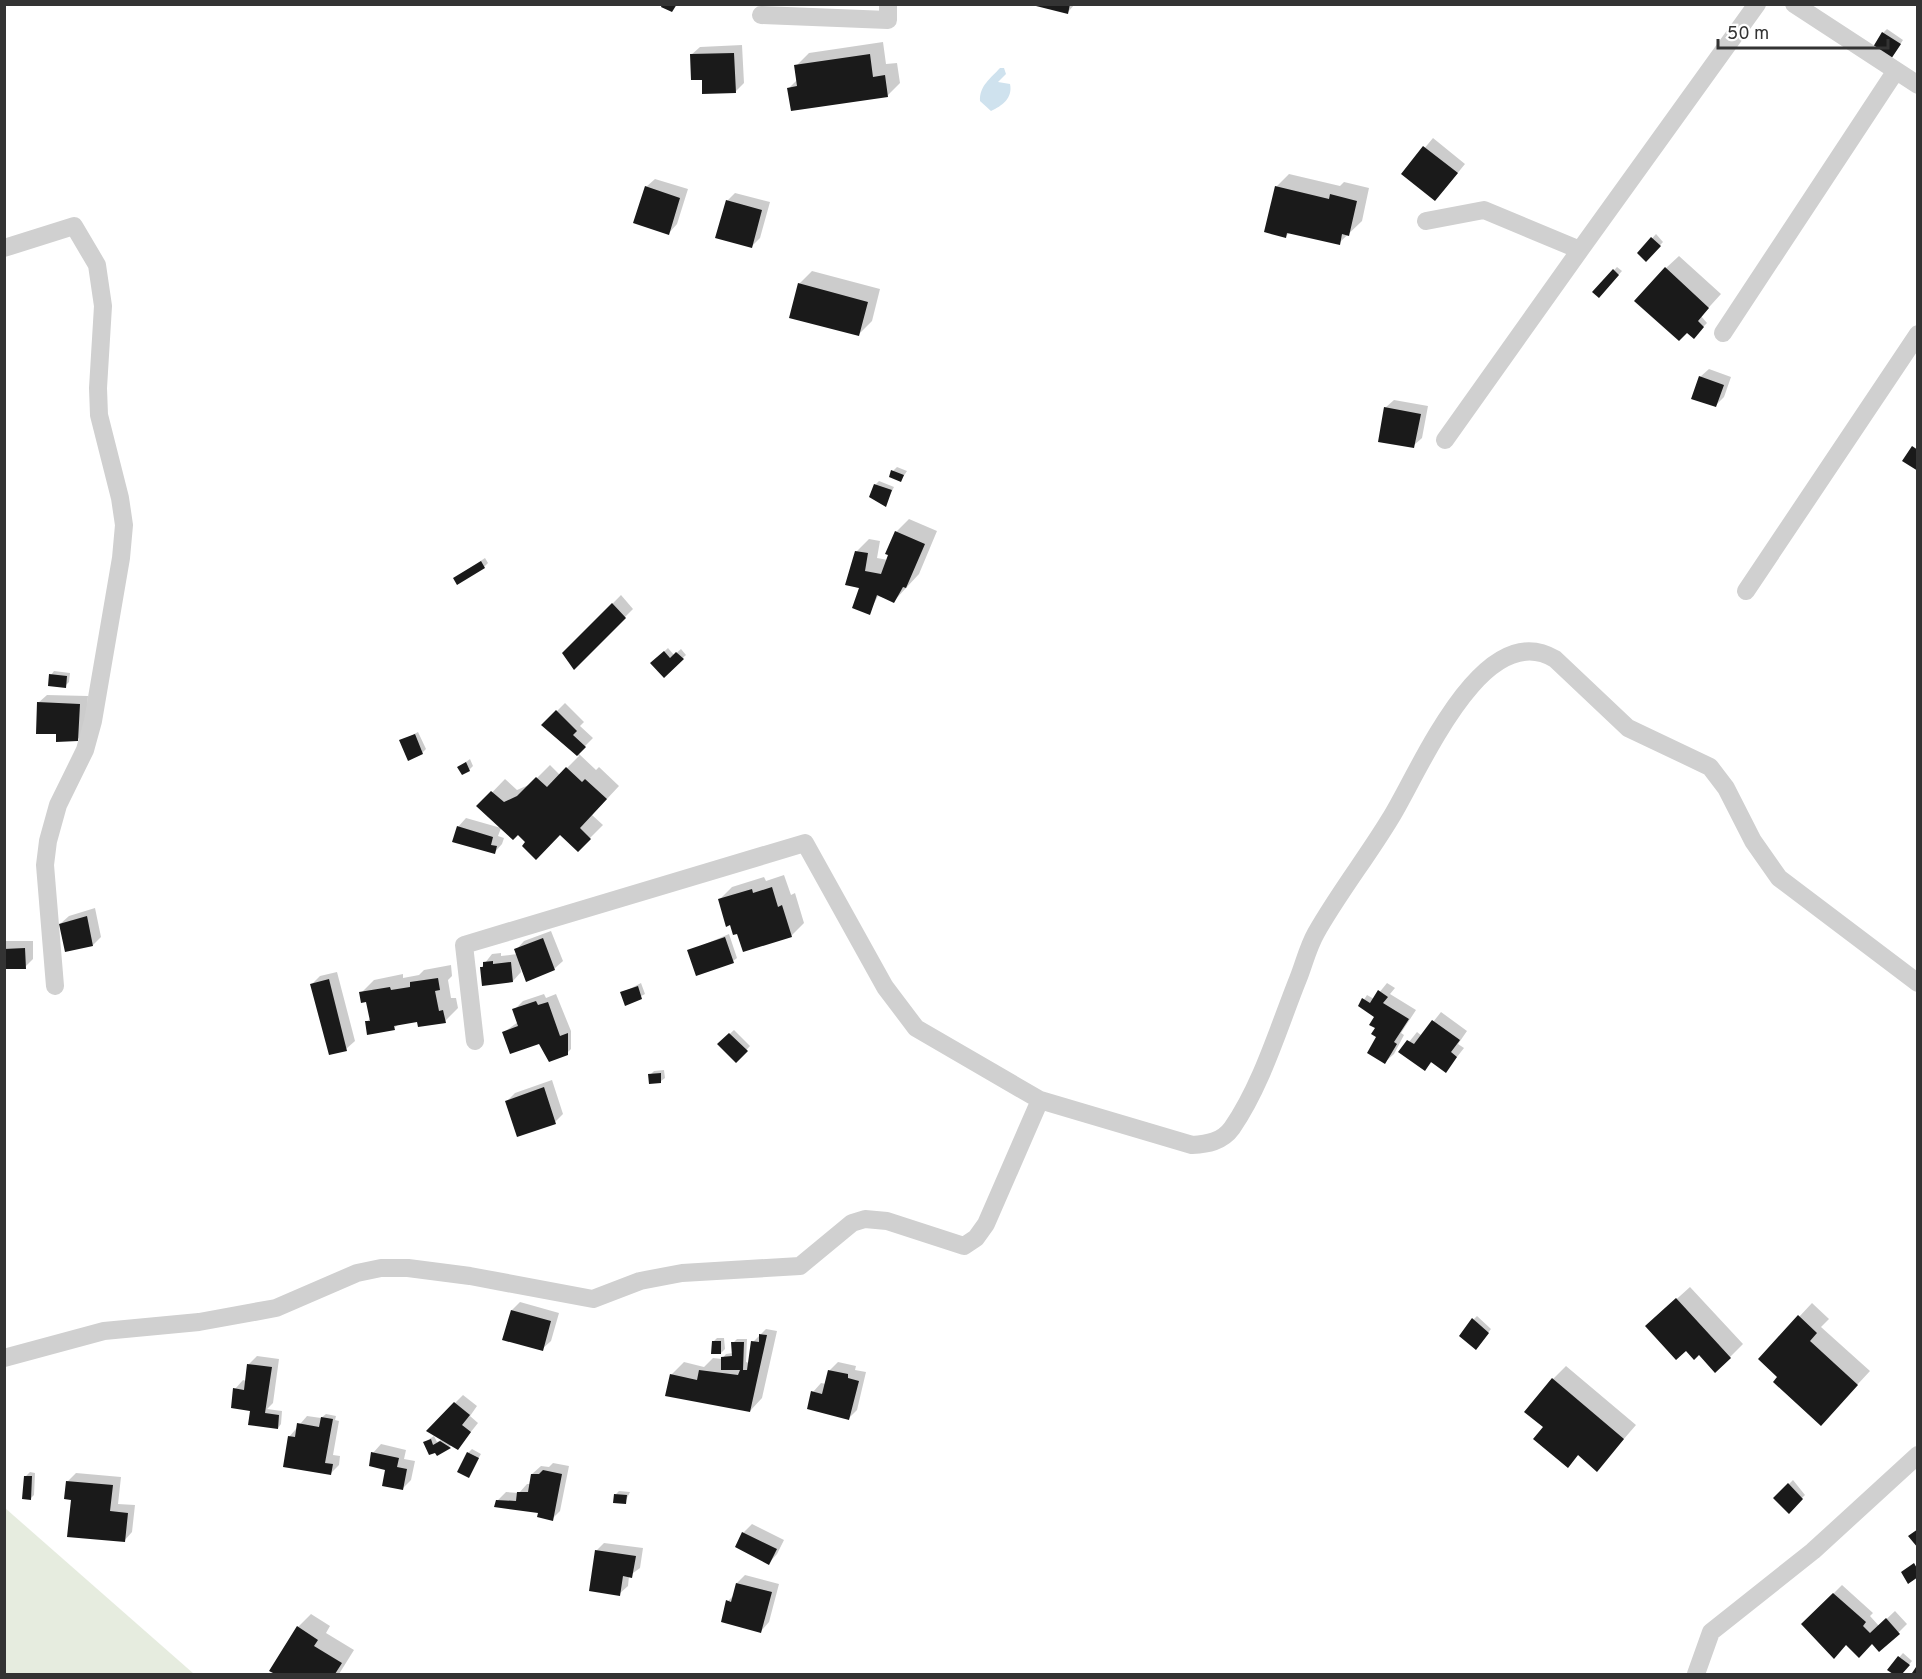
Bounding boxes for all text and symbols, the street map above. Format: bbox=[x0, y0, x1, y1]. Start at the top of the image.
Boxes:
scale bar bbox=[1718, 12, 1888, 50]
text: 50 m bbox=[1727, 23, 1769, 46]

